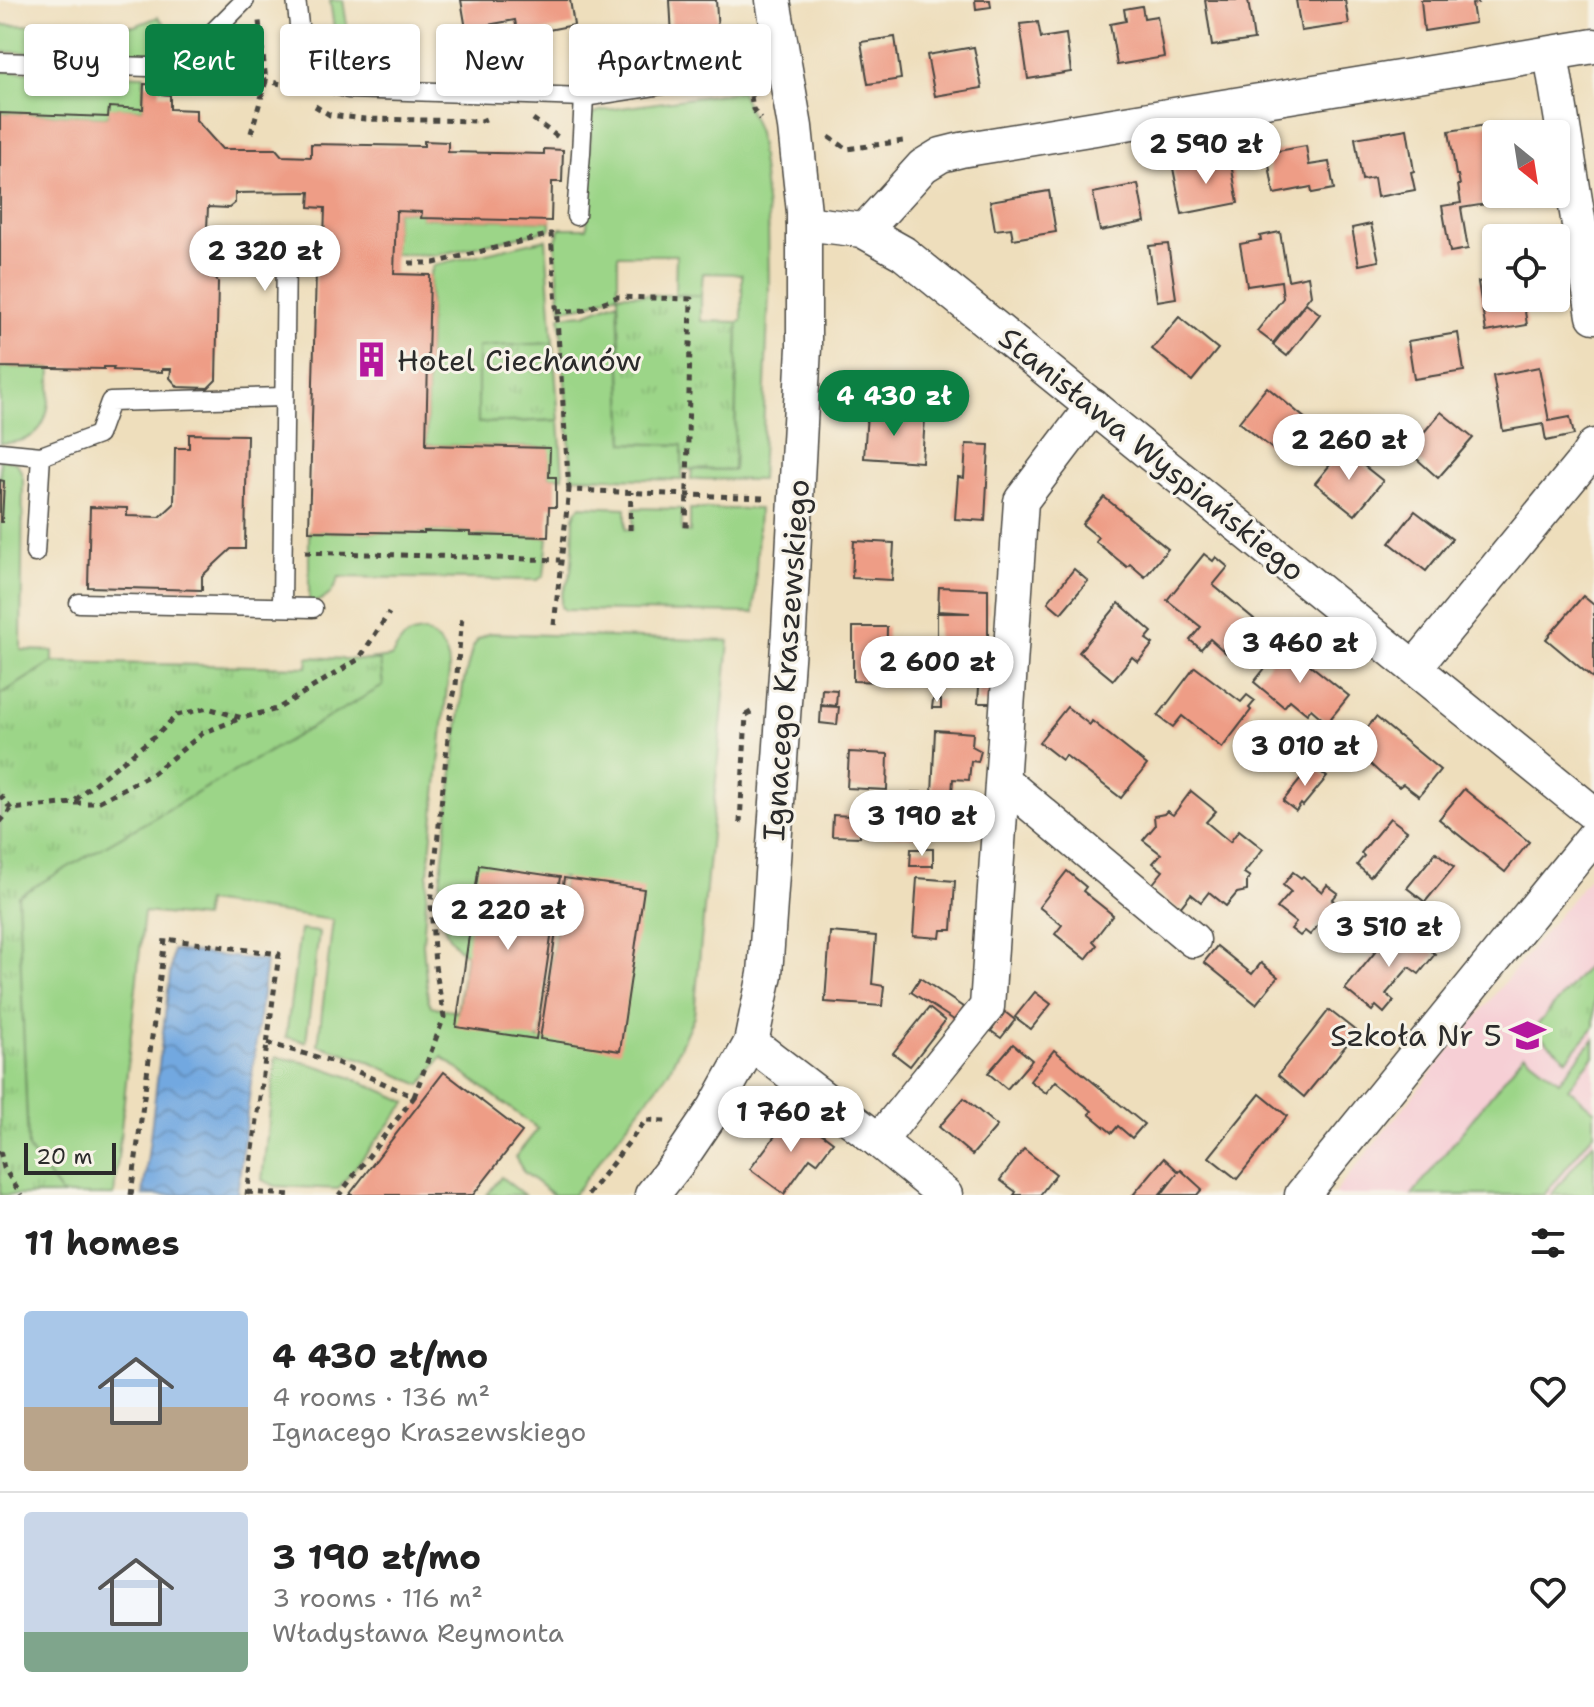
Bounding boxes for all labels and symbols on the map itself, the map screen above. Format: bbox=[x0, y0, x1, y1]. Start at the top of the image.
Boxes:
pin: 2 590 zł bbox=[1123, 118, 1289, 186]
north arrow bbox=[1482, 120, 1570, 208]
pin: 2 320 zł bbox=[182, 225, 348, 293]
street label: Stanisława Wyspiańskiego bbox=[990, 318, 1314, 590]
place label: Hotel Ciechanów bbox=[397, 340, 642, 381]
building icon: Hotel Ciechanów bbox=[352, 341, 390, 379]
pin: 4 430 zł bbox=[811, 370, 977, 438]
pin: 2 260 zł bbox=[1266, 414, 1432, 482]
street label: Ignacego Kraszewskiego bbox=[753, 478, 819, 842]
pin: 3 460 zł bbox=[1217, 617, 1383, 685]
pin: 2 600 zł bbox=[854, 636, 1020, 704]
pin: 3 010 zł bbox=[1222, 720, 1388, 788]
pin: 3 190 zł bbox=[839, 790, 1005, 858]
pin: 2 220 zł bbox=[425, 884, 591, 952]
pin: 3 510 zł bbox=[1306, 901, 1472, 969]
place label: Szkoła Nr 5 bbox=[1330, 1015, 1502, 1056]
school or university icon: Szkoła Nr 5 bbox=[1509, 1016, 1547, 1054]
pin: 1 760 zł bbox=[708, 1086, 874, 1154]
scale bar bbox=[24, 1139, 116, 1175]

